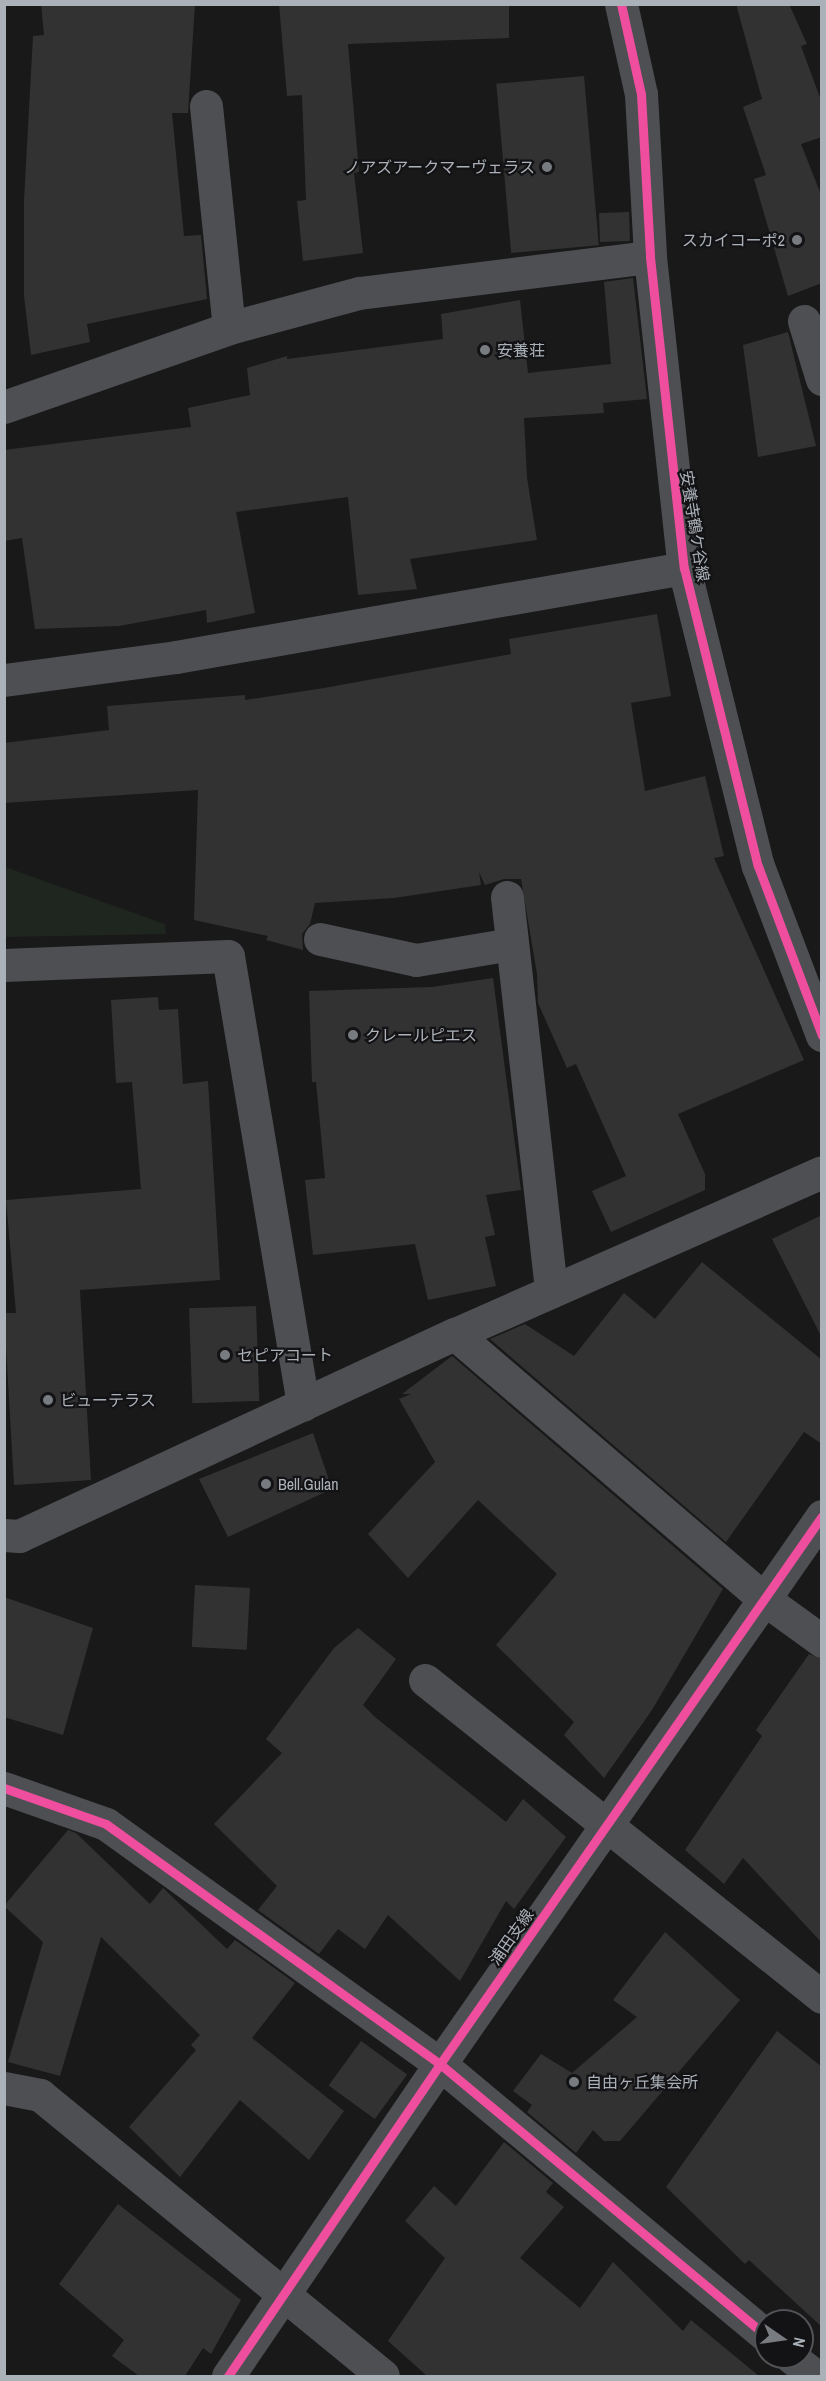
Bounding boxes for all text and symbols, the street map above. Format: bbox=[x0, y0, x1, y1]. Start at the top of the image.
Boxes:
place label: ノアズアークマーヴェラス bbox=[344, 157, 535, 177]
marker: ノアズアークマーヴェラス bbox=[540, 160, 554, 174]
place label: スカイコーポ2 bbox=[682, 230, 785, 250]
marker: スカイコーポ2 bbox=[790, 233, 804, 247]
place label: 安養荘 bbox=[497, 340, 545, 360]
marker: 安養荘 bbox=[478, 343, 492, 357]
street label: 安養寺鶴ケ谷線 bbox=[677, 469, 713, 583]
place label: クレールピエス bbox=[365, 1025, 477, 1045]
marker: クレールピエス bbox=[346, 1028, 360, 1042]
place label: セピアコート bbox=[237, 1345, 333, 1365]
marker: セピアコート bbox=[218, 1348, 232, 1362]
place label: ビューテラス bbox=[60, 1390, 156, 1410]
marker: ビューテラス bbox=[41, 1393, 55, 1407]
place label: Bell.Gulan bbox=[278, 1474, 339, 1494]
marker: Bell.Gulan bbox=[259, 1477, 273, 1491]
street label: 浦田支線 bbox=[485, 1905, 537, 1969]
place label: 自由ヶ丘集会所 bbox=[586, 2072, 698, 2092]
marker: 自由ヶ丘集会所 bbox=[567, 2075, 581, 2089]
north arrow bbox=[754, 2309, 814, 2369]
text: N bbox=[788, 2335, 811, 2350]

